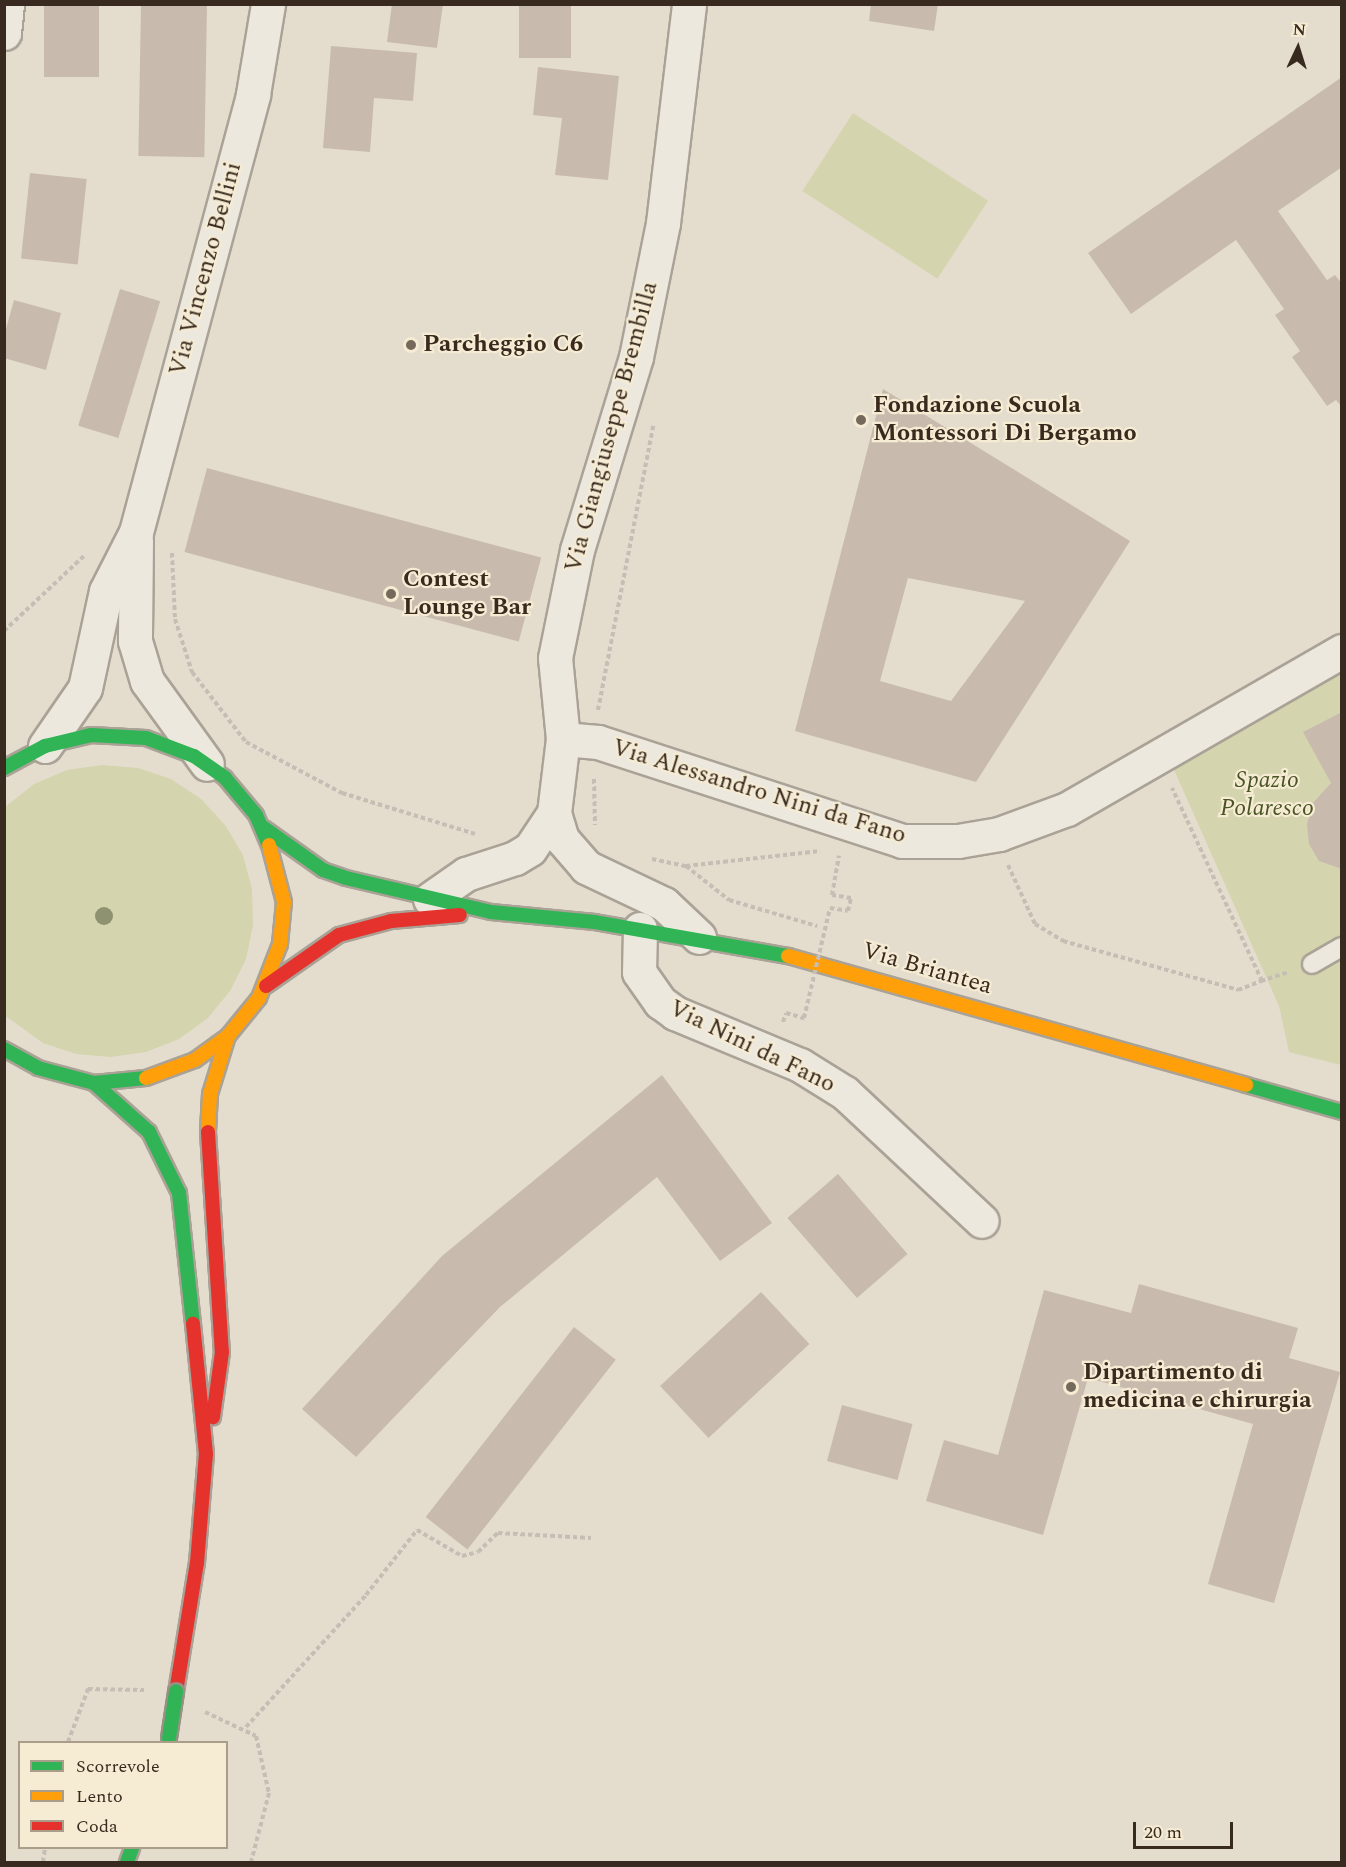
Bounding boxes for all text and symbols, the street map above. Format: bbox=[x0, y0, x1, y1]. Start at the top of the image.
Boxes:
north arrow bbox=[1268, 18, 1328, 78]
text: N bbox=[1292, 18, 1307, 42]
street label: Via Vincenzo Bellini bbox=[164, 159, 248, 379]
street label: Via Giangiuseppe Brembilla bbox=[559, 279, 665, 575]
place label: Parcheggio C6 bbox=[423, 331, 583, 359]
marker: Parcheggio C6 bbox=[404, 338, 418, 352]
place label: Fondazione Scuola Montessori Di Bergamo bbox=[873, 392, 1137, 448]
marker: Fondazione Scuola Montessori Di Bergamo bbox=[854, 413, 868, 427]
place label: Contest Lounge Bar bbox=[403, 566, 531, 622]
marker: Contest Lounge Bar bbox=[384, 587, 398, 601]
street label: Via Alessandro Nini da Fano bbox=[609, 734, 909, 850]
park label: Spazio Polaresco bbox=[1220, 767, 1314, 823]
street label: Via Briantea bbox=[859, 937, 995, 1001]
street label: Via Nini da Fano bbox=[664, 994, 840, 1100]
place label: Dipartimento di medicina e chirurgia bbox=[1083, 1359, 1312, 1415]
marker: Dipartimento di medicina e chirurgia bbox=[1064, 1380, 1078, 1394]
legend bbox=[18, 1741, 228, 1849]
text: Scorrevole bbox=[76, 1753, 160, 1780]
text: Lento bbox=[76, 1783, 123, 1810]
scale bar bbox=[1136, 1810, 1236, 1848]
text: Coda bbox=[76, 1813, 118, 1840]
text: 20 m bbox=[1144, 1819, 1182, 1846]

